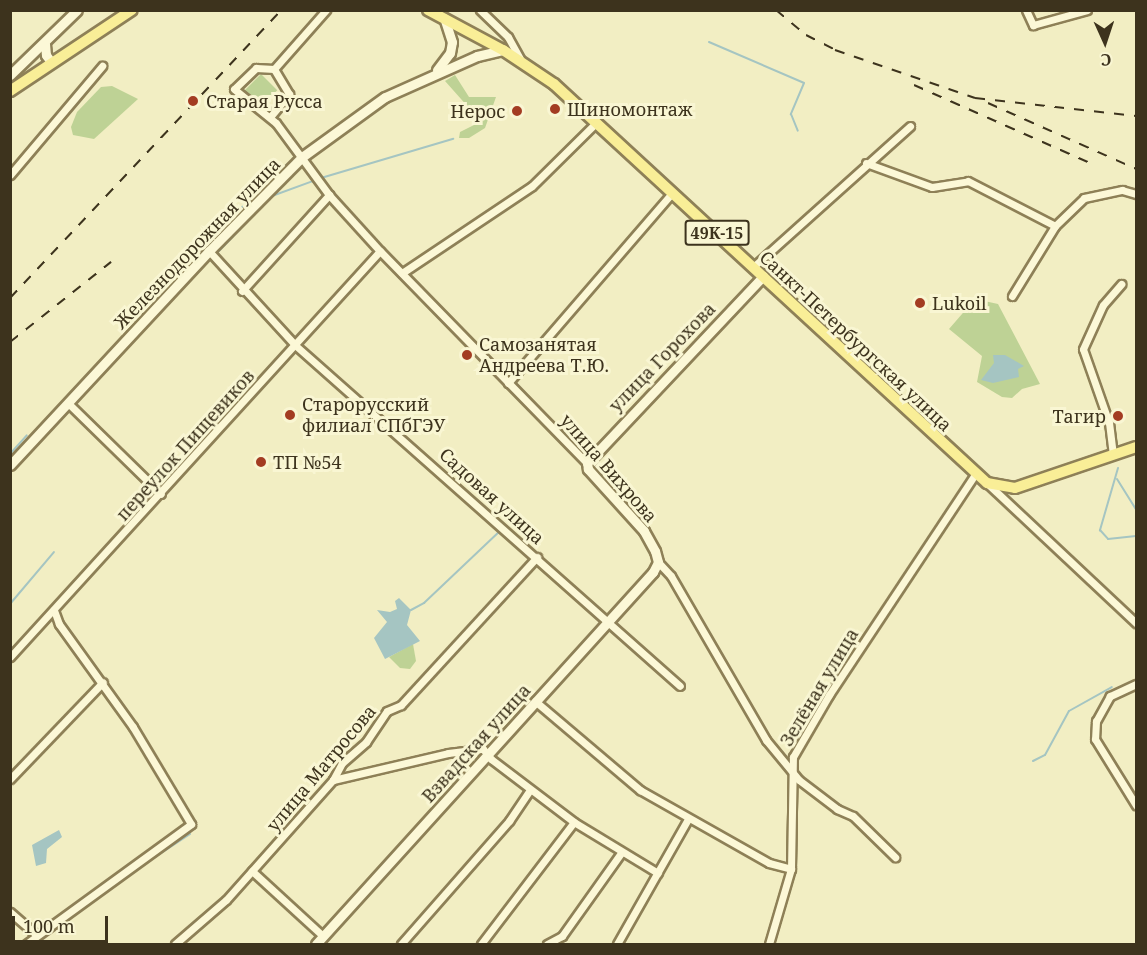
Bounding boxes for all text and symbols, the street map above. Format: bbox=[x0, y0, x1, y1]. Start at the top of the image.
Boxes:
north arrow bbox=[1075, 12, 1135, 72]
text: С bbox=[1100, 49, 1112, 71]
place label: Старая Русса bbox=[206, 90, 323, 112]
marker: Старая Русса bbox=[184, 92, 202, 110]
place label: Шиномонтаж bbox=[567, 98, 692, 120]
place label: Нерос bbox=[450, 100, 505, 122]
marker: Шиномонтаж bbox=[548, 102, 562, 116]
marker: Нерос bbox=[510, 104, 524, 118]
street label: Железнодорожная улица bbox=[110, 153, 284, 333]
road number: 49К-15 bbox=[684, 220, 750, 246]
street label: Санкт-Петербургская улица bbox=[756, 246, 956, 436]
place label: Lukoil bbox=[932, 292, 987, 314]
marker: Lukoil bbox=[913, 296, 927, 310]
street label: улица Горохова bbox=[604, 298, 720, 416]
place label: Самозанятая Андреева Т.Ю. bbox=[479, 334, 609, 376]
marker: Самозанятая Андреева Т.Ю. bbox=[460, 348, 474, 362]
street label: переулок Пищевиков bbox=[112, 365, 258, 525]
place label: Старорусский филиал СПбГЭУ bbox=[302, 394, 445, 436]
place label: Тагир bbox=[1052, 405, 1106, 427]
marker: Старорусский филиал СПбГЭУ bbox=[283, 408, 297, 422]
street label: улица Вихрова bbox=[556, 409, 662, 527]
marker: Тагир bbox=[1111, 409, 1125, 423]
street label: Садовая улица bbox=[435, 443, 549, 549]
place label: ТП №54 bbox=[273, 451, 342, 473]
marker: ТП №54 bbox=[254, 455, 268, 469]
street label: Зелёная улица bbox=[775, 624, 863, 750]
street label: Взвадская улица bbox=[417, 679, 535, 807]
street label: улица Матросова bbox=[262, 700, 380, 836]
scale bar bbox=[15, 904, 111, 942]
text: 100 m bbox=[23, 914, 75, 938]

